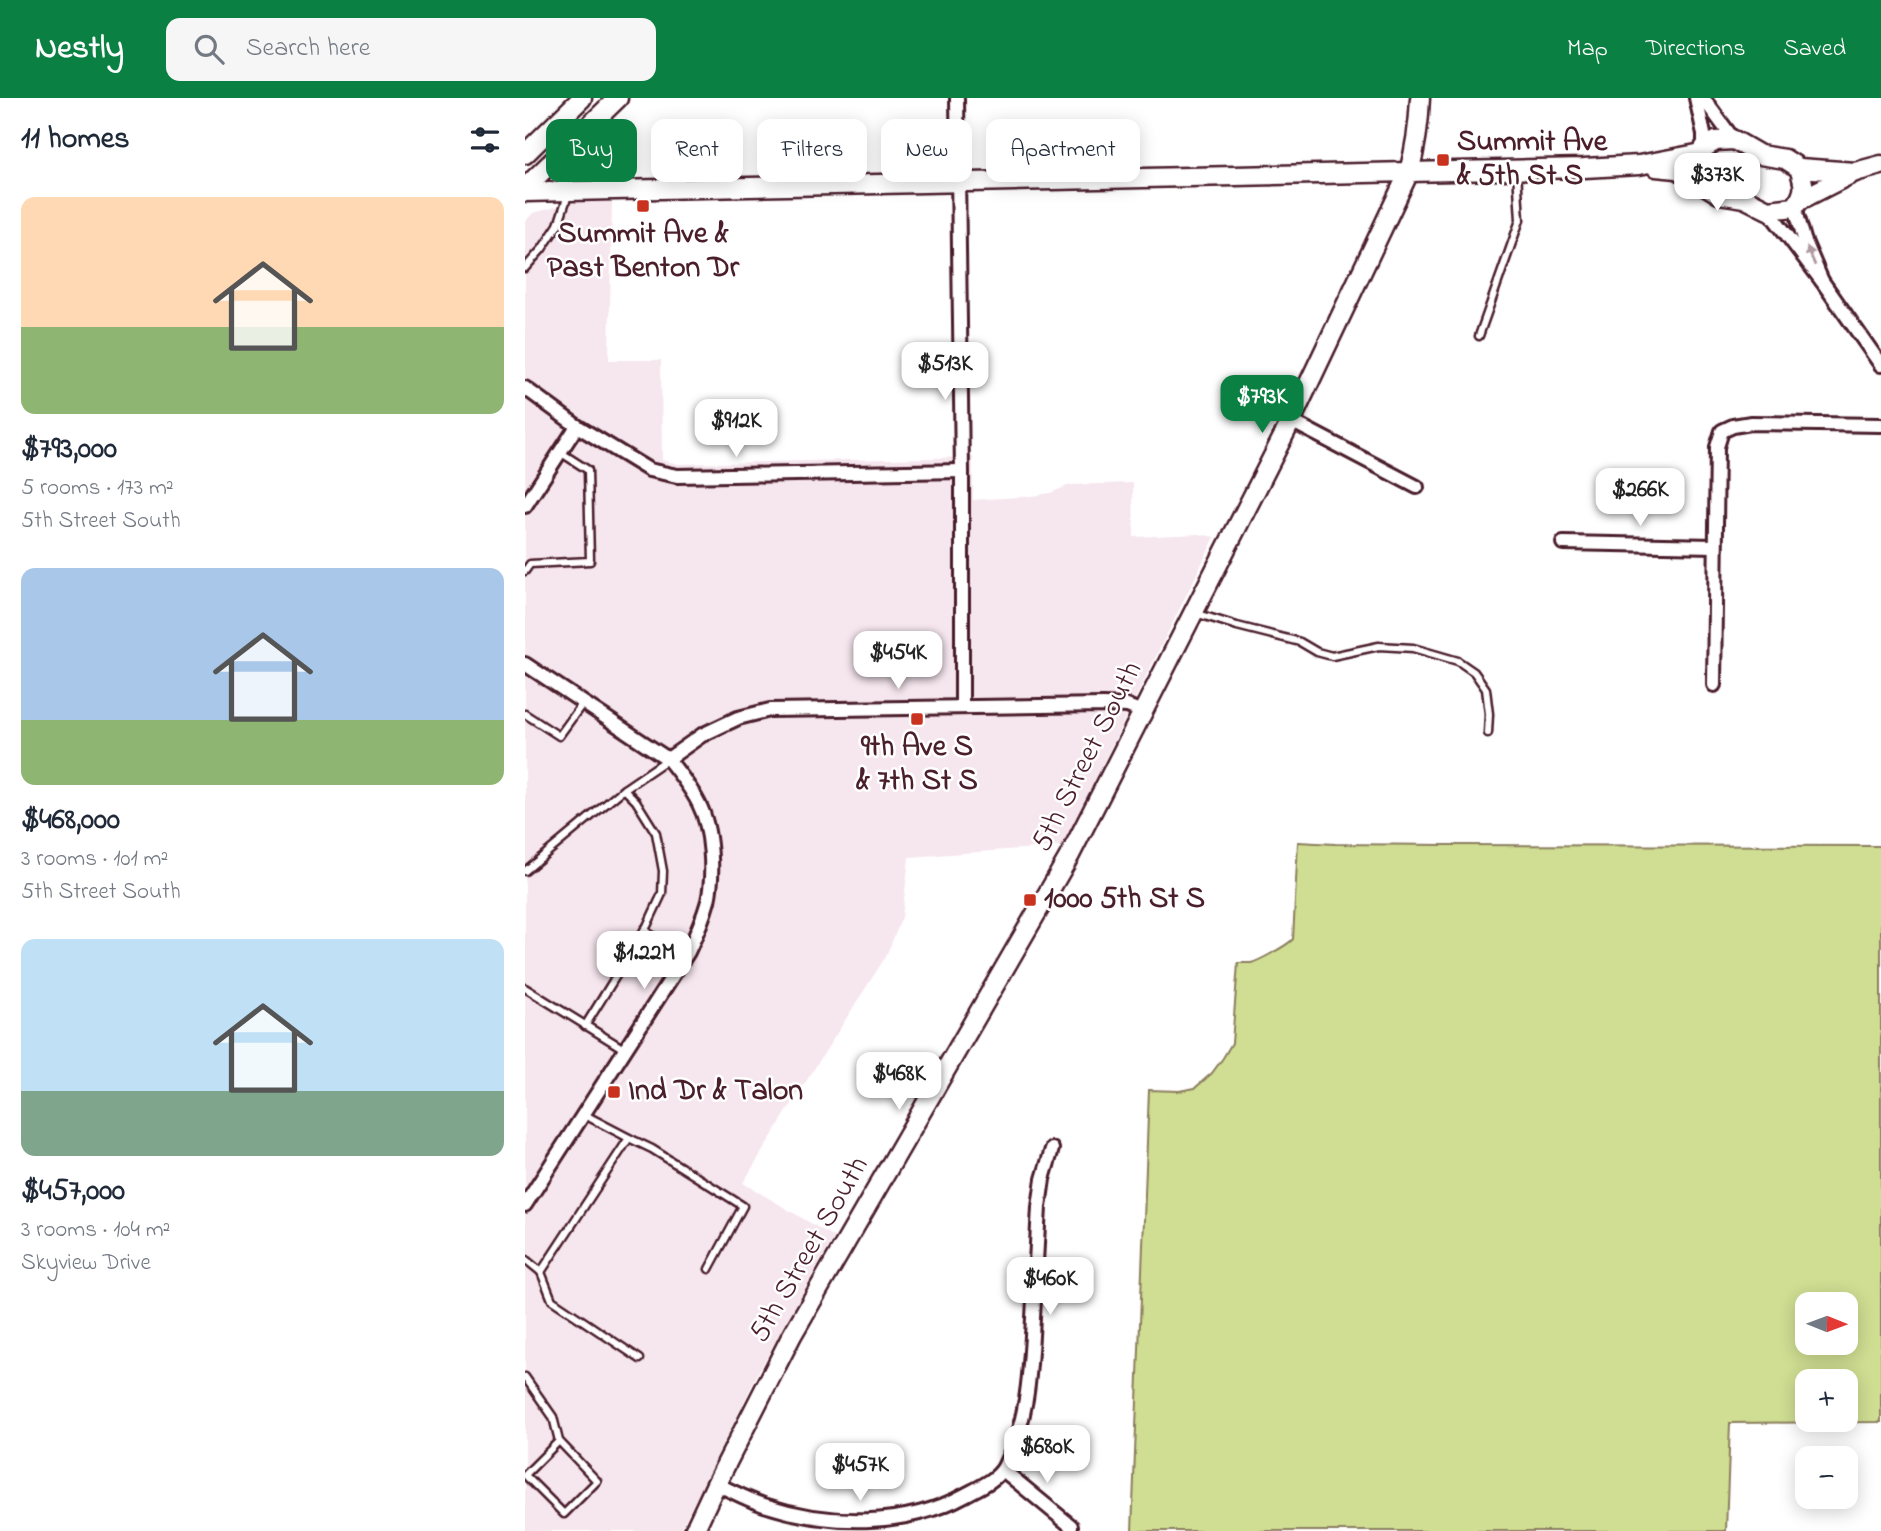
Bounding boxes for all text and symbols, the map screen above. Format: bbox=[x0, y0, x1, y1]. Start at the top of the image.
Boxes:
search box bbox=[166, 18, 656, 81]
text: Nestly bbox=[35, 25, 124, 73]
icon: search bbox=[190, 30, 228, 68]
text: Search here bbox=[246, 30, 370, 68]
text: Map bbox=[1567, 32, 1608, 67]
text: Directions bbox=[1646, 32, 1745, 67]
text: Saved bbox=[1783, 32, 1846, 67]
text: 11 homes bbox=[21, 118, 129, 162]
chip: Buy bbox=[546, 119, 637, 182]
chip: Rent bbox=[651, 119, 743, 182]
chip: Filters bbox=[757, 119, 867, 182]
chip: New bbox=[881, 119, 972, 182]
chip: Apartment bbox=[986, 119, 1140, 182]
icon: filters bbox=[466, 121, 504, 159]
place label: Summit Ave & 5th St S bbox=[1456, 121, 1609, 199]
marker: Summit Ave & 5th St S bbox=[1435, 152, 1451, 168]
pin: $373K bbox=[1668, 153, 1766, 213]
text: $373K bbox=[1690, 159, 1744, 192]
marker: Summit Ave & Past Benton Dr bbox=[635, 198, 651, 214]
place label: Summit Ave & Past Benton Dr bbox=[547, 213, 740, 291]
icon: home bbox=[200, 243, 326, 369]
one-way arrow bbox=[1805, 245, 1816, 266]
pin: $513K bbox=[896, 342, 994, 402]
text: $513K bbox=[917, 348, 973, 381]
pin: $793K bbox=[1213, 376, 1311, 435]
text: $793K bbox=[1237, 381, 1287, 414]
pin: $912K bbox=[687, 400, 785, 459]
text: $912K bbox=[711, 405, 761, 438]
text: $793,000 bbox=[21, 428, 117, 472]
pin: $266K bbox=[1591, 468, 1689, 528]
text: 5 rooms · 173 m² bbox=[21, 472, 174, 505]
text: $266K bbox=[1612, 474, 1668, 507]
text: 5th Street South bbox=[21, 505, 181, 538]
icon: home bbox=[200, 614, 326, 740]
pin: $454K bbox=[849, 632, 947, 691]
text: $454K bbox=[869, 637, 927, 670]
street label: 5th Street South bbox=[1021, 654, 1155, 860]
marker: 9th Ave S & 7th St S bbox=[909, 711, 925, 727]
place label: 9th Ave S & 7th St S bbox=[855, 726, 978, 804]
text: $468,000 bbox=[21, 799, 120, 843]
text: 3 rooms · 101 m² bbox=[21, 843, 168, 876]
text: 5th Street South bbox=[21, 876, 181, 909]
place label: 1000 5th St S bbox=[1044, 878, 1205, 922]
marker: 1000 5th St S bbox=[1022, 892, 1038, 908]
pin: $1.22M bbox=[587, 932, 701, 991]
text: $1.22M bbox=[613, 937, 675, 970]
icon: home bbox=[200, 985, 326, 1111]
pin: $468K bbox=[850, 1052, 948, 1112]
text: $468K bbox=[872, 1058, 926, 1091]
place label: Ind Dr & Talon bbox=[628, 1070, 803, 1114]
marker: Ind Dr & Talon bbox=[606, 1084, 622, 1100]
street label: 5th Street South bbox=[739, 1149, 881, 1351]
text: $457,000 bbox=[21, 1170, 125, 1214]
text: 3 rooms · 104 m² bbox=[21, 1214, 170, 1247]
text: Skyview Drive bbox=[21, 1247, 151, 1280]
pin: $460K bbox=[1001, 1258, 1099, 1317]
text: $460K bbox=[1023, 1263, 1077, 1296]
north arrow bbox=[1795, 1292, 1859, 1354]
map controls bbox=[1795, 1292, 1858, 1509]
button: + bbox=[1795, 1369, 1858, 1432]
pin: $680K bbox=[998, 1426, 1096, 1485]
text: $680K bbox=[1020, 1431, 1074, 1464]
pin: $457K bbox=[811, 1444, 909, 1503]
button: − bbox=[1795, 1446, 1858, 1509]
text: $457K bbox=[831, 1449, 889, 1482]

